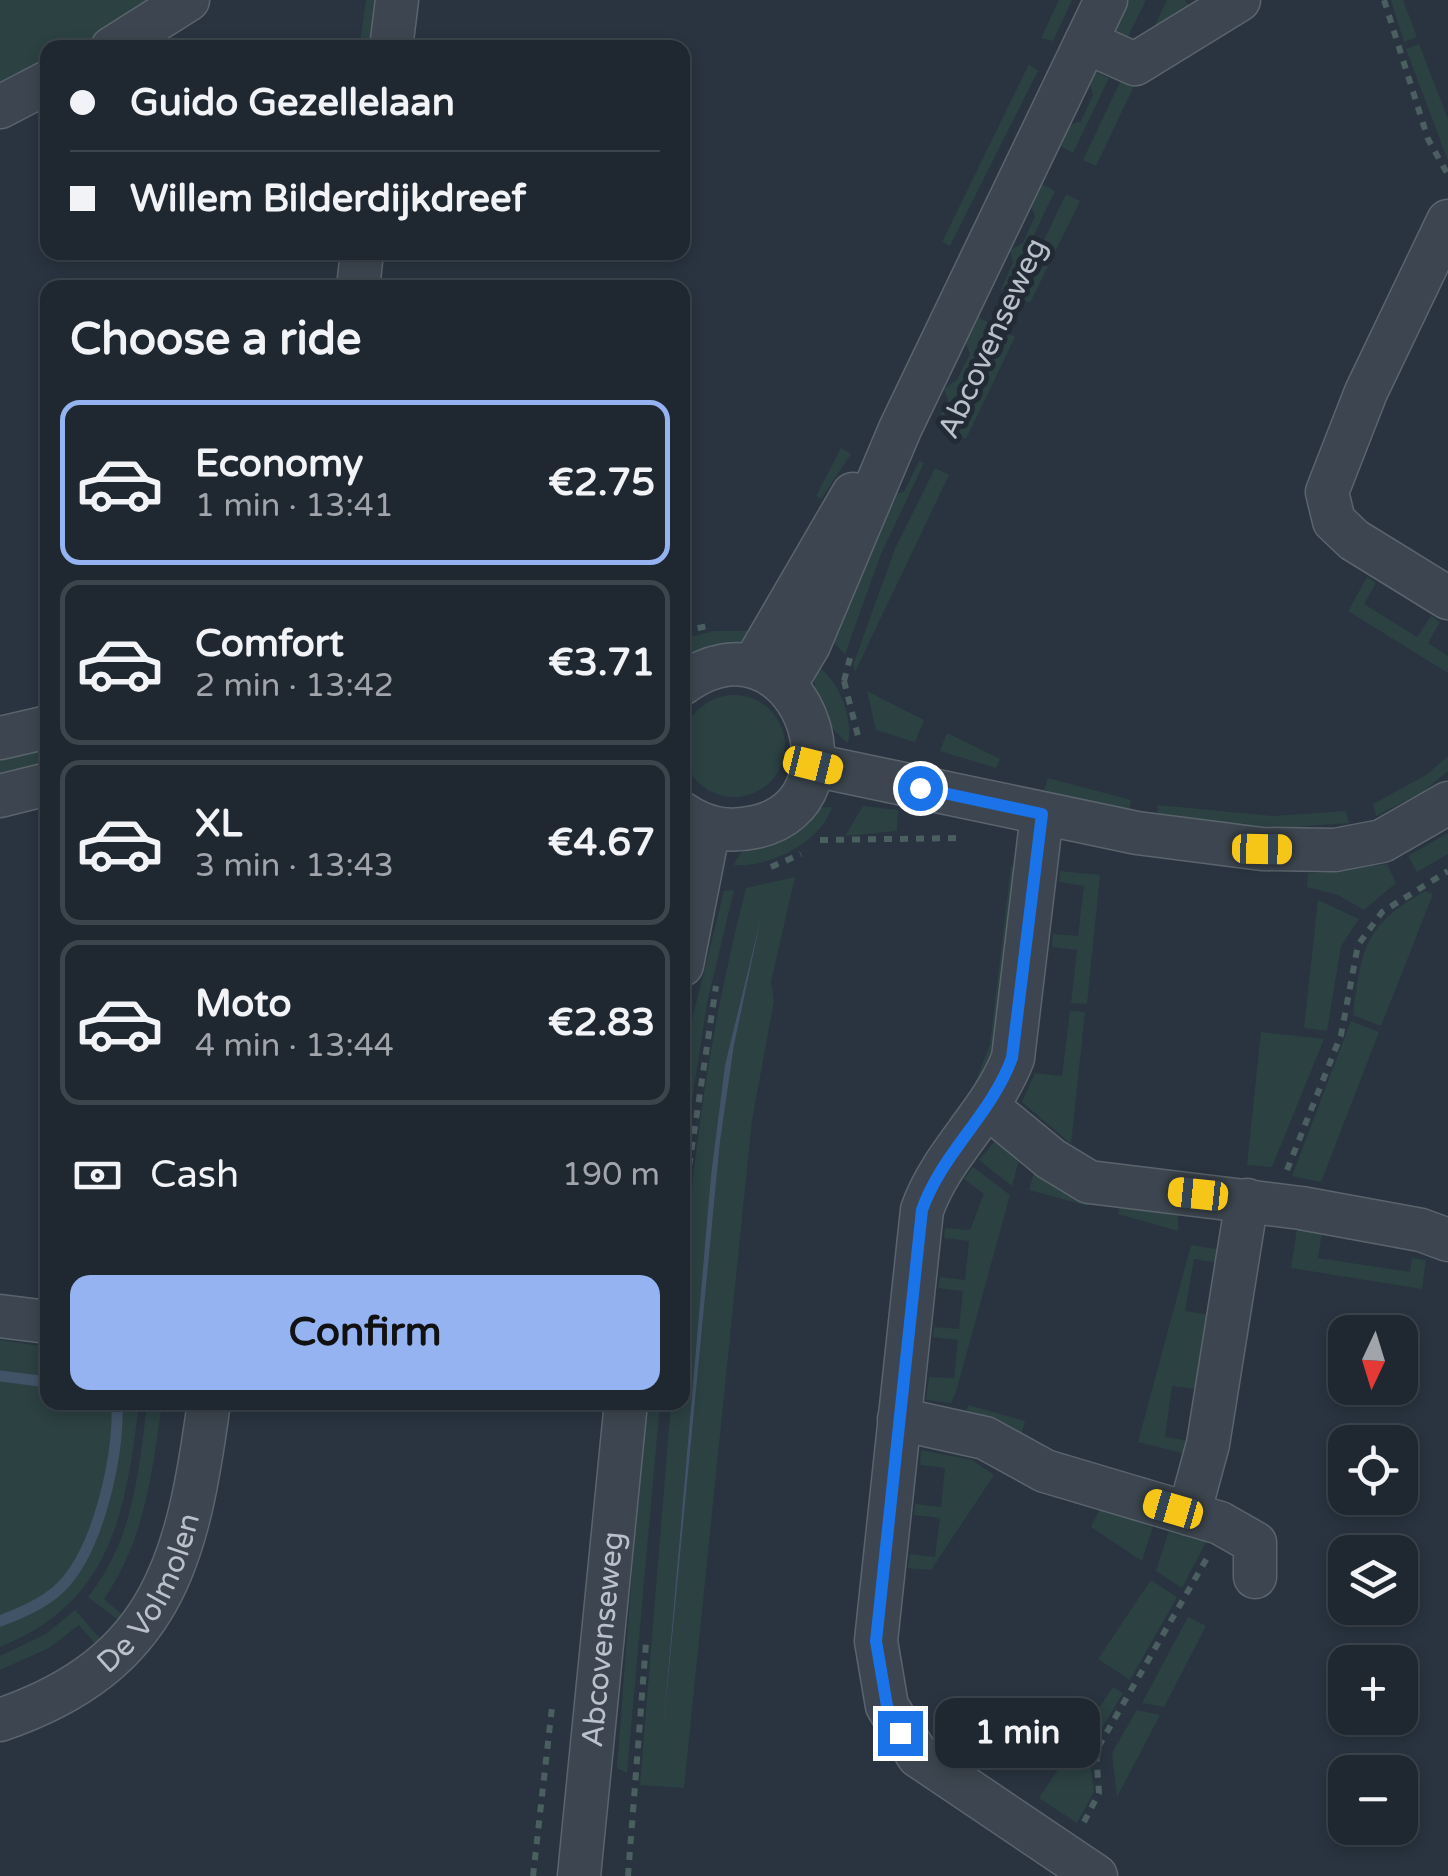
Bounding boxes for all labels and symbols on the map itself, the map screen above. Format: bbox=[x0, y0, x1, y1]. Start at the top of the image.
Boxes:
street label: Abcovenseweg bbox=[930, 232, 1055, 444]
car bbox=[780, 743, 846, 787]
route start bbox=[898, 766, 943, 811]
car bbox=[1232, 833, 1292, 865]
car bbox=[1167, 1176, 1229, 1212]
north arrow bbox=[1328, 1315, 1418, 1405]
car bbox=[1140, 1486, 1206, 1532]
street label: De Volmolen bbox=[89, 1509, 208, 1681]
street label: Abcovenseweg bbox=[574, 1530, 632, 1749]
callout: 1 min bbox=[935, 1698, 1100, 1768]
route end bbox=[878, 1711, 923, 1756]

